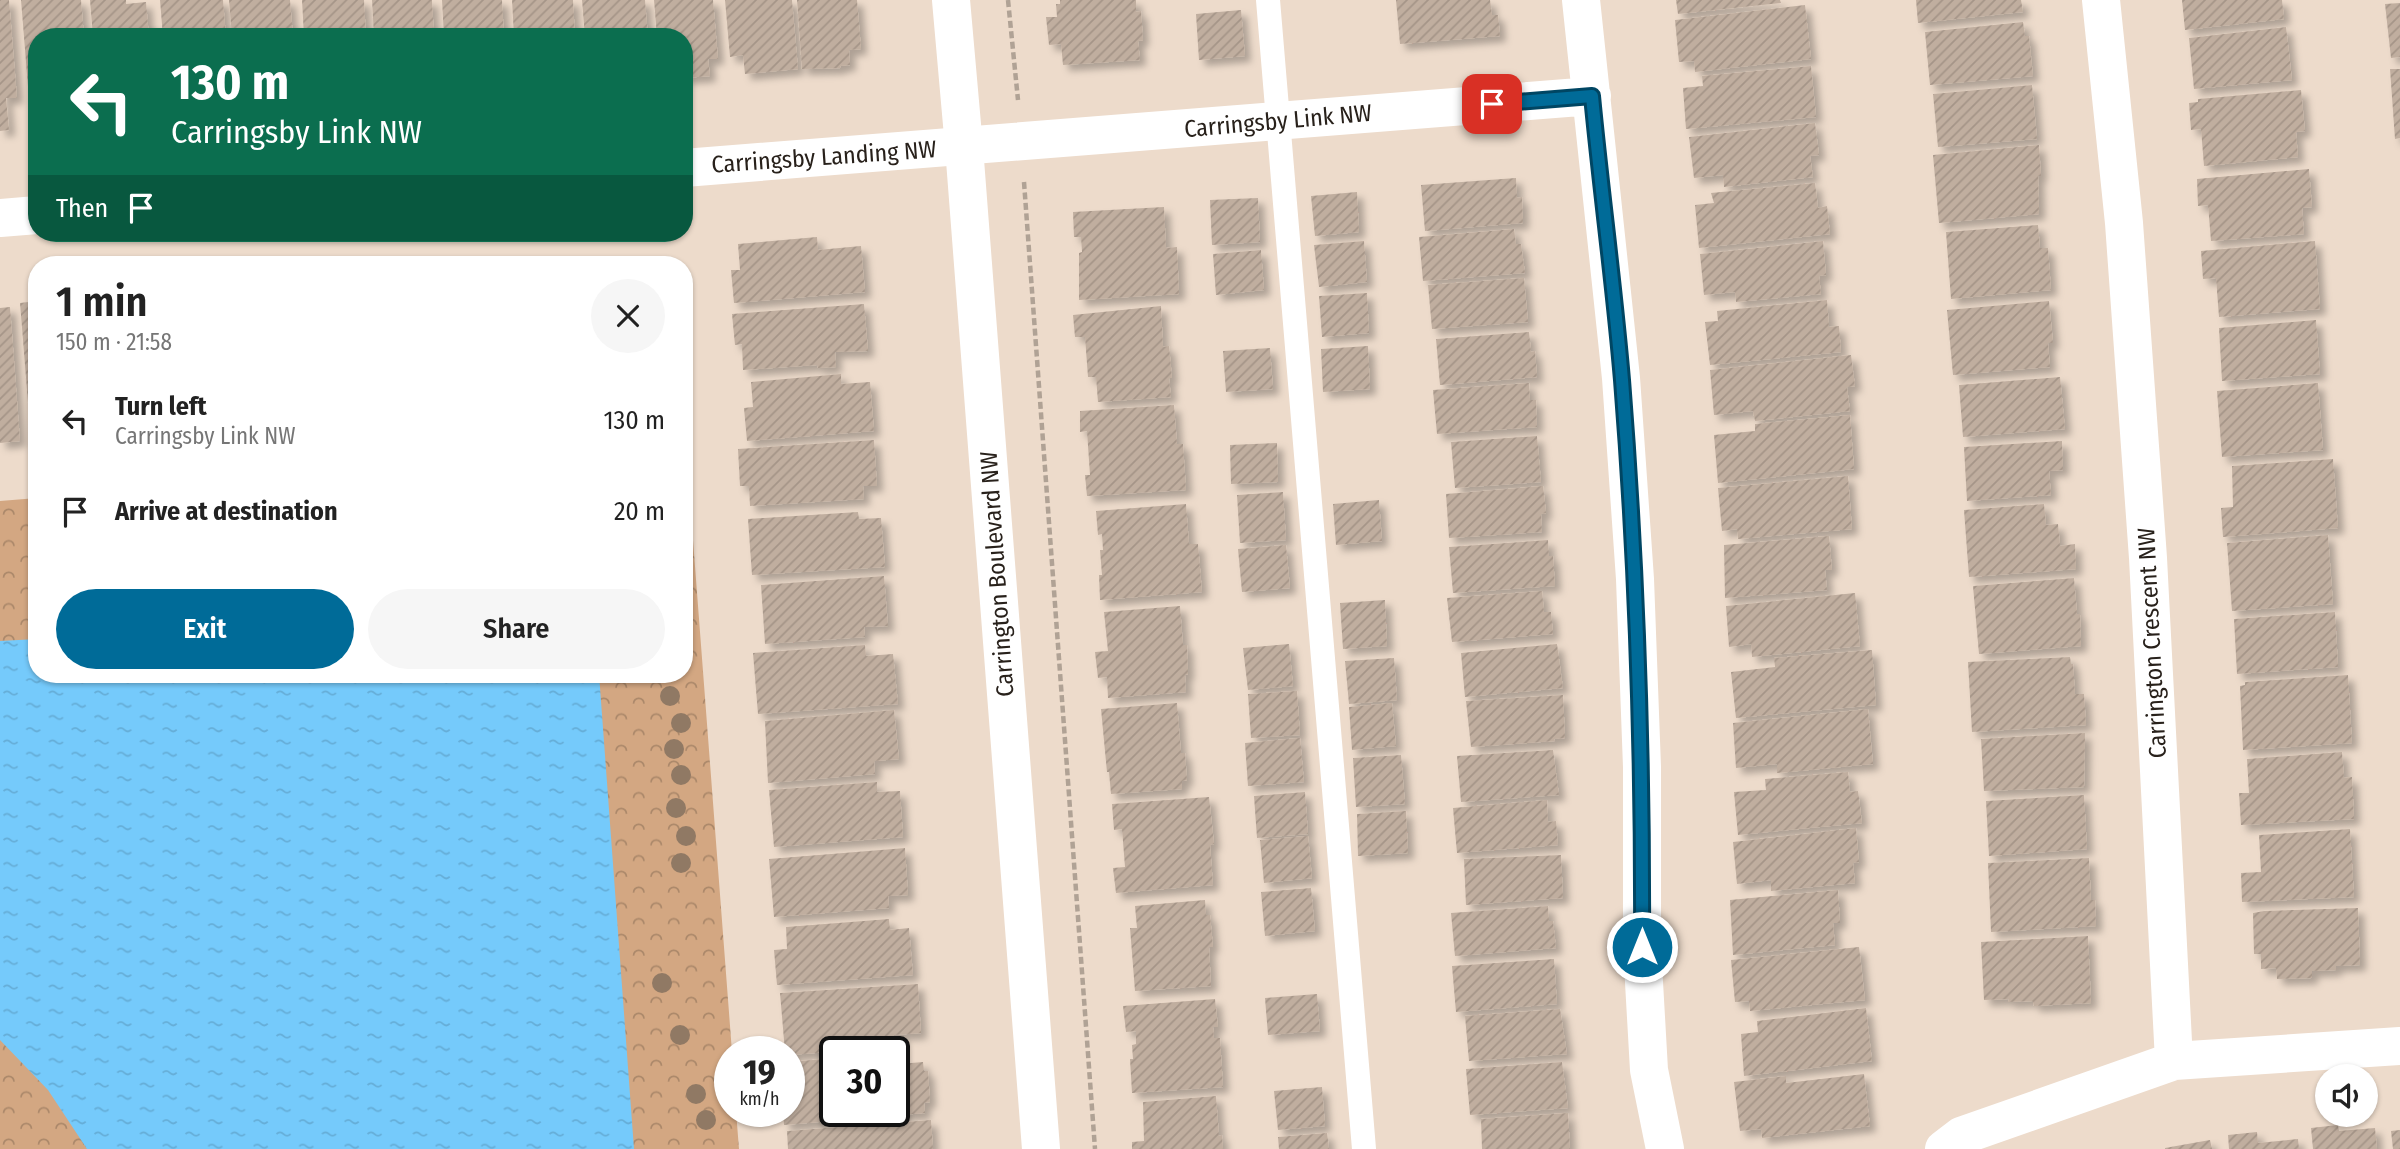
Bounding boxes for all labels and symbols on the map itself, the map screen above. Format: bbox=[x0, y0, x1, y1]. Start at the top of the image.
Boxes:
pin bbox=[1462, 74, 1522, 134]
street label: Carringsby Link NW bbox=[1183, 99, 1373, 143]
street label: Carringsby Landing NW bbox=[711, 135, 937, 179]
street label: Carrington Boulevard NW bbox=[974, 450, 1020, 698]
street label: Carrington Crescent NW bbox=[2132, 527, 2172, 759]
position arrow bbox=[1605, 910, 1679, 984]
speed limit sign: 30 bbox=[819, 1036, 910, 1127]

